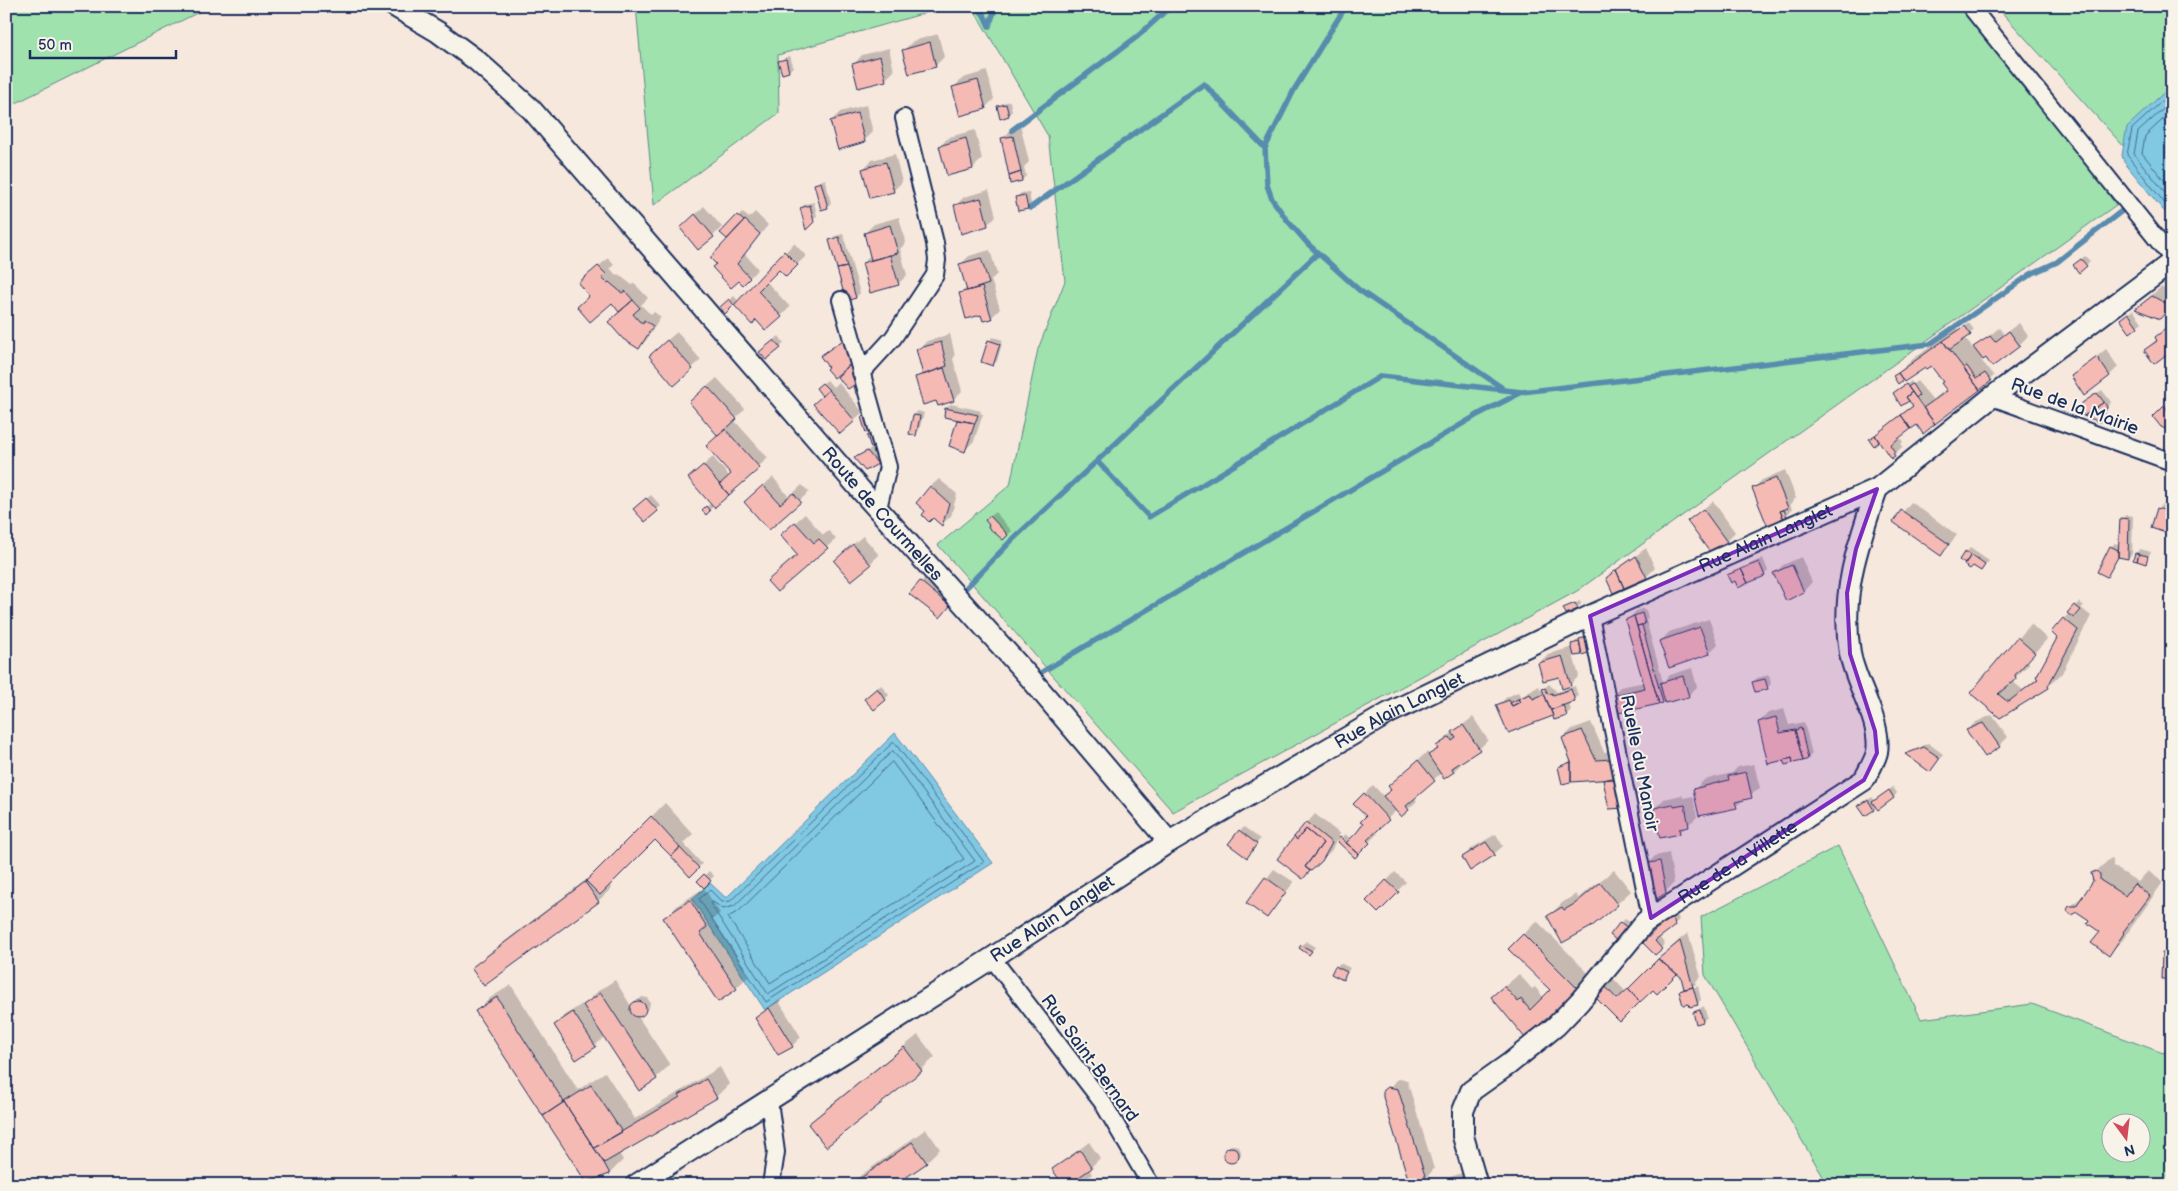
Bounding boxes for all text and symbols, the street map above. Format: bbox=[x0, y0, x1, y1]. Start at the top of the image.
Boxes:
scale bar bbox=[30, 28, 176, 60]
text: 50 m bbox=[38, 36, 72, 55]
street label: Rue de la Mairie bbox=[2008, 374, 2142, 439]
street label: Route de Courmelles bbox=[817, 443, 947, 585]
street label: Rue Alain Langlet bbox=[1696, 500, 1836, 577]
street label: Rue Alain Langlet bbox=[1331, 668, 1468, 754]
street label: Ruelle du Manoir bbox=[1616, 693, 1663, 834]
street label: Rue de la Villette bbox=[1674, 816, 1802, 909]
street label: Rue Alain Langlet bbox=[987, 871, 1118, 967]
street label: Rue Saint-Bernard bbox=[1036, 991, 1143, 1126]
north arrow bbox=[2100, 1114, 2150, 1164]
text: N bbox=[2122, 1141, 2137, 1160]

